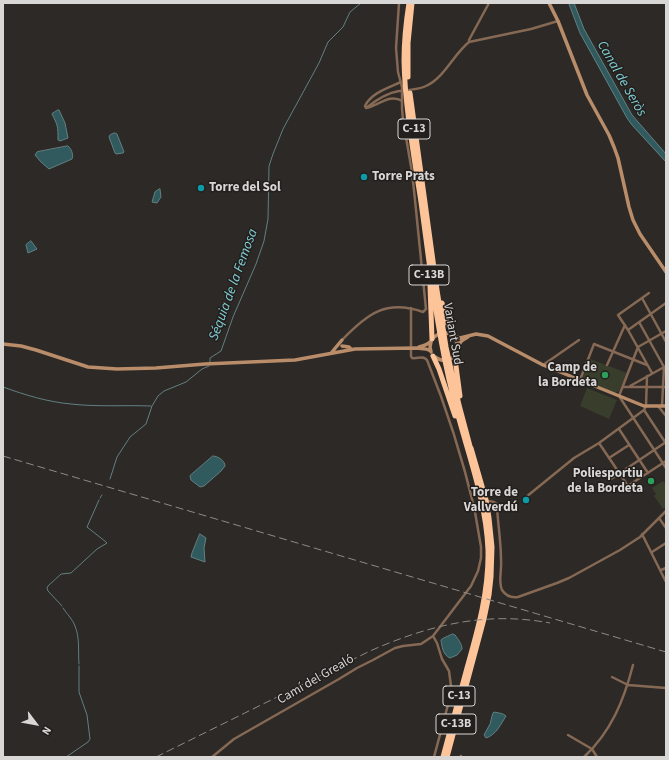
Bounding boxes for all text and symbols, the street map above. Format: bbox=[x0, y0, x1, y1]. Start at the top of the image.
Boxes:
water label: Canal de Seròs bbox=[593, 38, 649, 120]
road number: C-13 bbox=[398, 119, 430, 139]
place label: Torre Prats bbox=[372, 169, 435, 185]
marker: Torre Prats bbox=[359, 172, 369, 182]
place label: Torre del Sol bbox=[209, 180, 281, 196]
marker: Torre del Sol bbox=[196, 183, 206, 193]
water label: Séquia de la Femosa bbox=[206, 227, 262, 343]
road number: C-13B bbox=[409, 265, 449, 285]
street label: Variant Sud bbox=[439, 302, 465, 366]
place label: Camp de la Bordeta bbox=[538, 360, 597, 391]
marker: Camp de la Bordeta bbox=[600, 370, 610, 380]
place label: Poliesportiu de la Bordeta bbox=[567, 466, 643, 497]
marker: Poliesportiu de la Bordeta bbox=[646, 476, 656, 486]
place label: Torre de Vallverdú bbox=[464, 485, 518, 516]
marker: Torre de Vallverdú bbox=[521, 495, 531, 505]
street label: Camí del Grealó bbox=[275, 652, 357, 708]
road number: C-13 bbox=[443, 686, 475, 706]
north arrow bbox=[16, 704, 56, 744]
road number: C-13B bbox=[436, 714, 476, 734]
text: N bbox=[38, 724, 55, 738]

